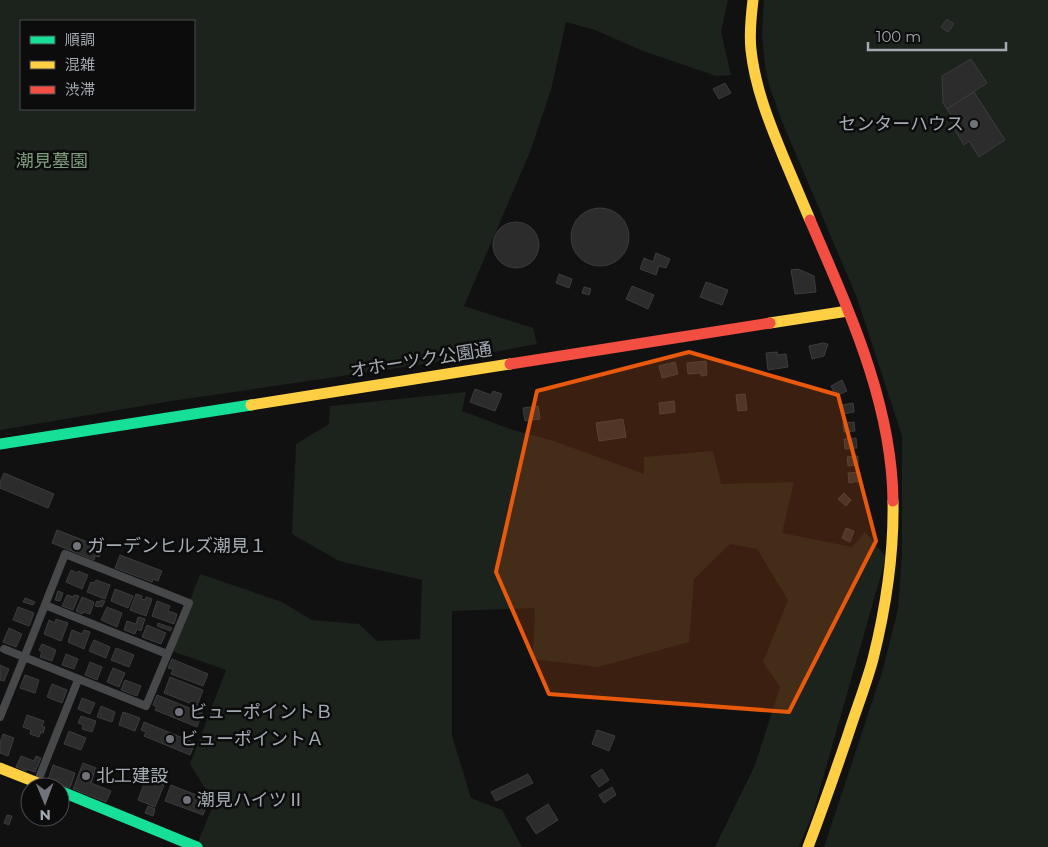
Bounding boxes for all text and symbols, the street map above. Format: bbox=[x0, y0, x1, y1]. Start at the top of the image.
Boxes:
legend bbox=[20, 20, 195, 110]
scale bar bbox=[868, 20, 1006, 52]
text: 100 m bbox=[876, 27, 921, 46]
text: 順調 bbox=[65, 30, 95, 49]
text: 混雑 bbox=[65, 55, 95, 74]
text: 渋滞 bbox=[65, 80, 95, 99]
place label: センターハウス bbox=[838, 113, 964, 135]
marker: センターハウス bbox=[968, 118, 980, 130]
park label: 潮見墓園 bbox=[16, 150, 88, 172]
street label: オホーツク公園通 bbox=[348, 338, 494, 382]
place label: ガーデンヒルズ潮見１ bbox=[87, 535, 267, 557]
marker: ガーデンヒルズ潮見１ bbox=[71, 540, 83, 552]
place label: ビューポイントＢ bbox=[189, 701, 333, 723]
marker: ビューポイントＢ bbox=[173, 706, 185, 718]
place label: ビューポイントＡ bbox=[180, 728, 324, 750]
marker: ビューポイントＡ bbox=[164, 733, 176, 745]
place label: 北工建設 bbox=[96, 765, 168, 787]
marker: 北工建設 bbox=[80, 770, 92, 782]
north arrow bbox=[20, 777, 70, 827]
place label: 潮見ハイツⅡ bbox=[197, 789, 305, 811]
marker: 潮見ハイツⅡ bbox=[181, 794, 193, 806]
text: N bbox=[39, 806, 51, 824]

